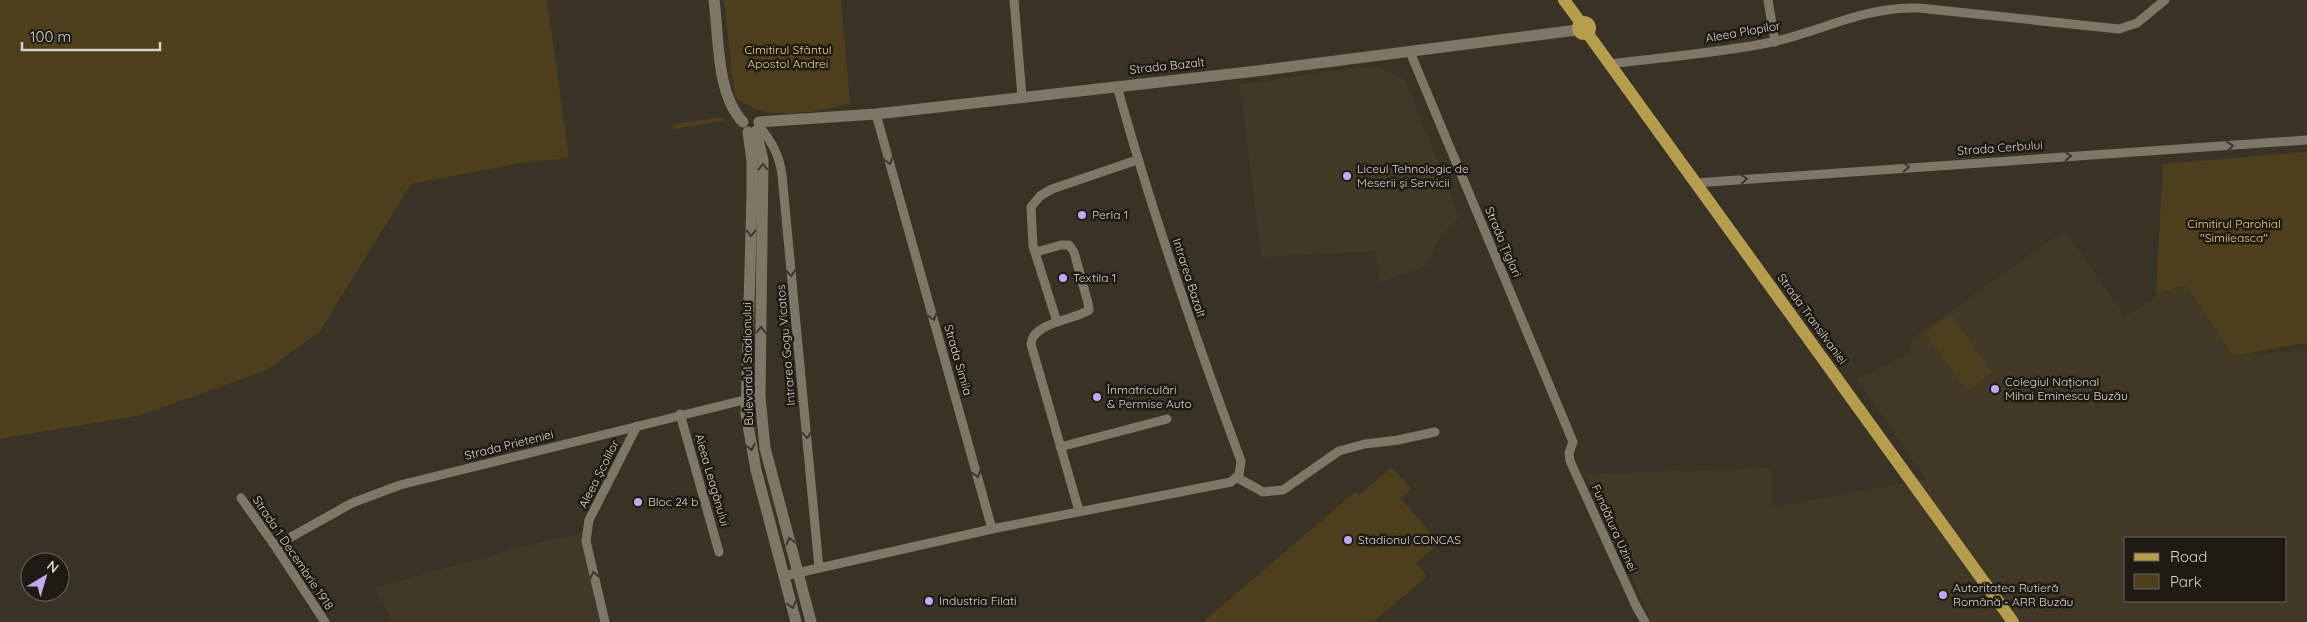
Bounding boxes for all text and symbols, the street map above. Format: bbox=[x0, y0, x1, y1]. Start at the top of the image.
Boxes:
street label: Aleea Plopilor bbox=[1704, 17, 1782, 45]
scale bar bbox=[22, 20, 160, 52]
text: 100 m bbox=[30, 27, 71, 46]
park label: Cimitirul Sfântul Apostol Andrei bbox=[745, 42, 831, 71]
street label: Strada Bazalt bbox=[1129, 54, 1205, 77]
street label: Strada Cerbului bbox=[1957, 137, 2043, 158]
one-way arrow bbox=[2227, 141, 2235, 152]
one-way arrow bbox=[2064, 150, 2072, 161]
one-way arrow bbox=[884, 156, 894, 164]
place label: Liceul Tehnologic de Meserii și Servicii bbox=[1357, 161, 1469, 190]
one-way arrow bbox=[1902, 162, 1910, 173]
one-way arrow bbox=[758, 163, 768, 170]
marker: Liceul Tehnologic de Meserii și Servicii bbox=[1341, 170, 1353, 182]
one-way arrow bbox=[1740, 174, 1748, 185]
street label: Strada Țiglari bbox=[1482, 204, 1525, 279]
place label: Perla 1 bbox=[1092, 207, 1128, 222]
marker: Perla 1 bbox=[1076, 209, 1088, 221]
park label: Cimitirul Parohial "Simileasca" bbox=[2187, 216, 2281, 245]
one-way arrow bbox=[745, 229, 756, 237]
street label: Intrarea Bazalt bbox=[1170, 236, 1209, 319]
one-way arrow bbox=[786, 269, 797, 277]
place label: Textila 1 bbox=[1073, 270, 1116, 285]
street label: Strada Transilvaniei bbox=[1774, 270, 1850, 367]
marker: Textila 1 bbox=[1057, 272, 1069, 284]
street label: Intrarea Gogu Vicatos bbox=[773, 284, 798, 406]
street label: Bulevardul Stadionului bbox=[739, 302, 756, 426]
one-way arrow bbox=[928, 313, 938, 321]
street label: Strada Simila bbox=[941, 323, 976, 397]
one-way arrow bbox=[756, 325, 766, 333]
place label: Colegiul Național Mihai Eminescu Buzău bbox=[2005, 374, 2128, 403]
place label: Înmatriculări & Permise Auto bbox=[1107, 382, 1192, 411]
marker: Colegiul Național Mihai Eminescu Buzău bbox=[1989, 383, 2001, 395]
marker: Înmatriculări & Permise Auto bbox=[1091, 391, 1103, 403]
street label: Strada Prieteniei bbox=[463, 426, 555, 463]
one-way arrow bbox=[801, 431, 812, 439]
street label: Aleea Leagănului bbox=[692, 432, 733, 528]
street label: Aleea Școlilor bbox=[575, 437, 622, 510]
one-way arrow bbox=[745, 443, 756, 452]
one-way arrow bbox=[971, 469, 982, 478]
street label: Fundătura Uzinei bbox=[1588, 482, 1640, 574]
street label: Strada 1 Decembrie 1918 bbox=[250, 493, 337, 613]
place label: Bloc 24 b bbox=[648, 494, 699, 509]
marker: Bloc 24 b bbox=[632, 496, 644, 508]
place label: Stadionul CONCAS bbox=[1358, 532, 1461, 547]
marker: Stadionul CONCAS bbox=[1342, 534, 1354, 546]
one-way arrow bbox=[786, 537, 796, 545]
legend bbox=[2124, 537, 2287, 602]
text: Road bbox=[2170, 547, 2207, 566]
north arrow bbox=[20, 552, 70, 602]
text: N bbox=[43, 556, 63, 577]
one-way arrow bbox=[589, 570, 600, 579]
text: Park bbox=[2170, 572, 2202, 591]
place label: Autoritatea Rutieră Română - ARR Buzău bbox=[1953, 580, 2073, 609]
marker: Autoritatea Rutieră Română - ARR Buzău bbox=[1937, 589, 1949, 601]
place label: Industria Filati bbox=[939, 593, 1017, 608]
marker: Industria Filati bbox=[923, 595, 935, 607]
one-way arrow bbox=[786, 600, 796, 608]

